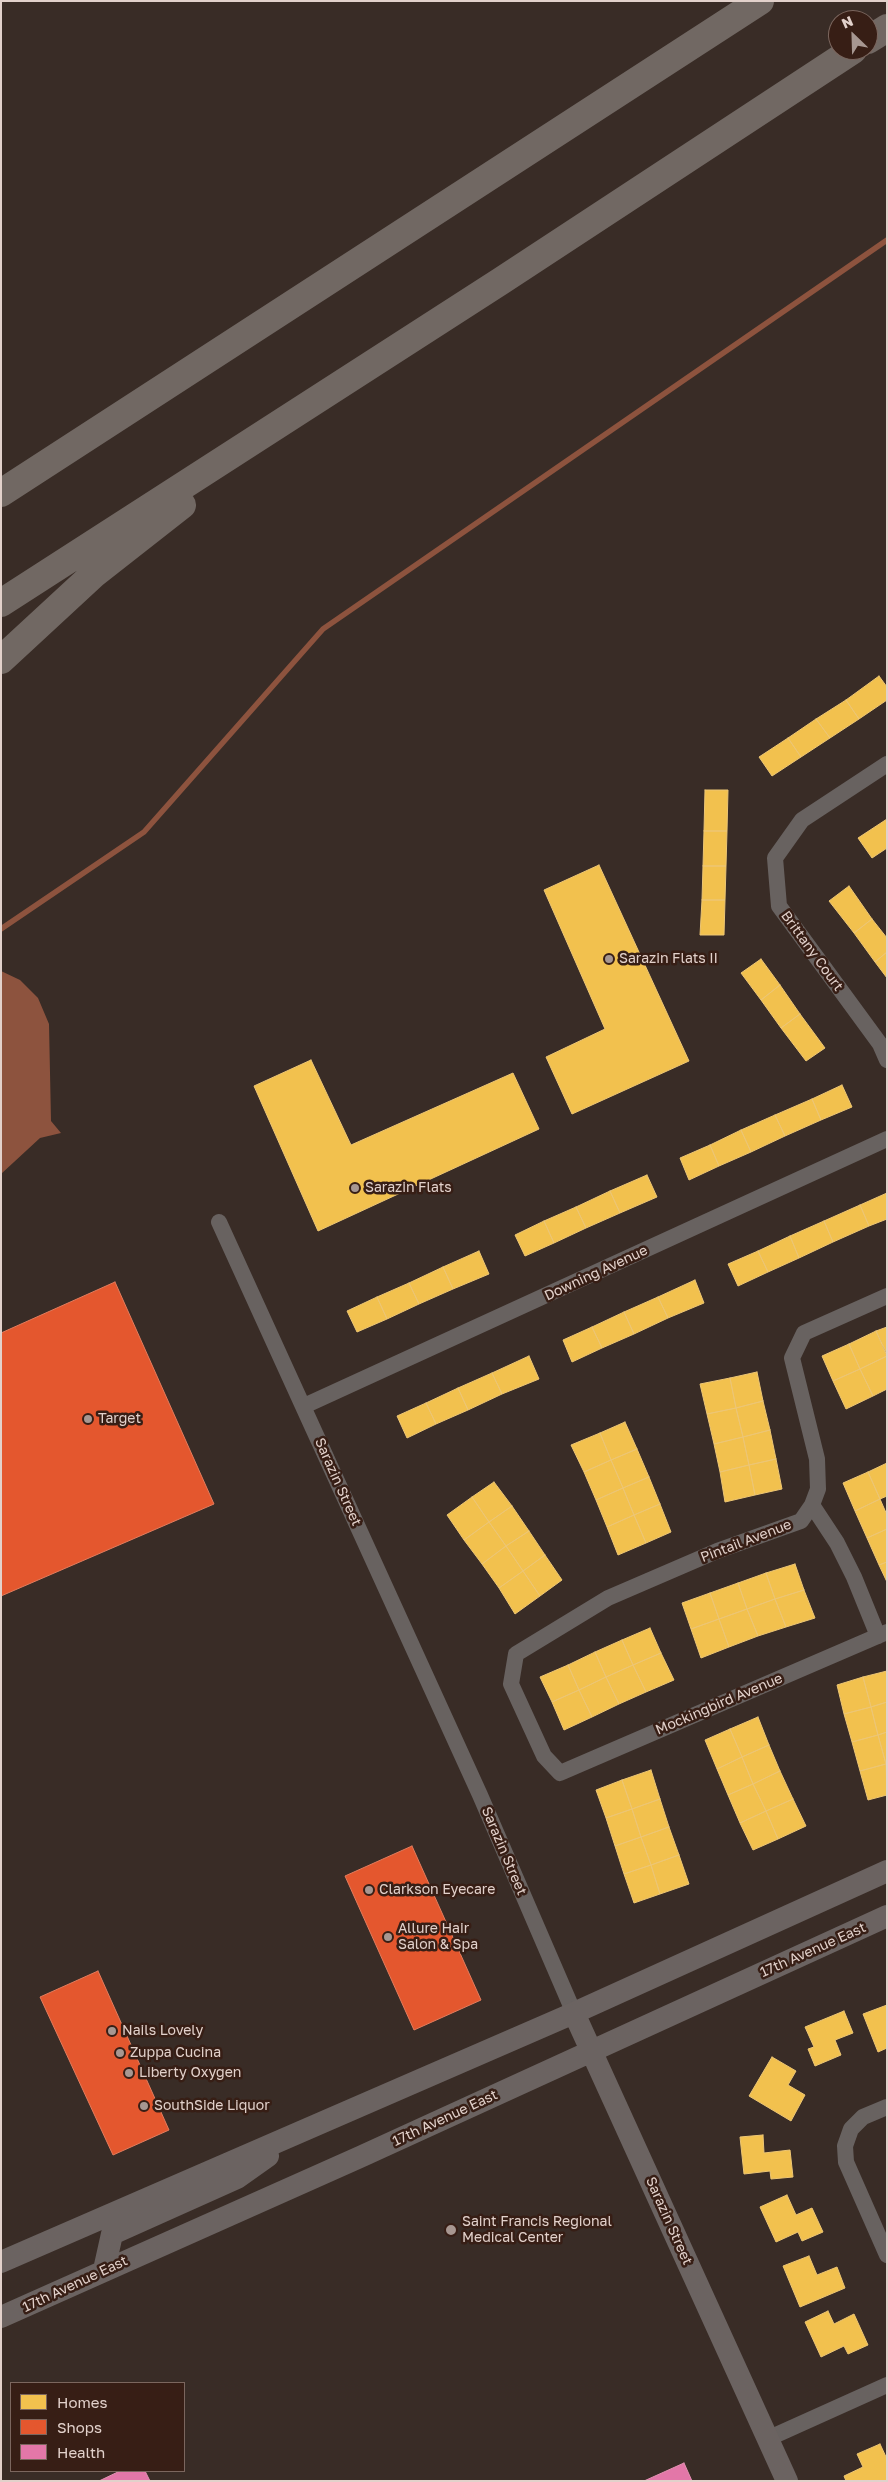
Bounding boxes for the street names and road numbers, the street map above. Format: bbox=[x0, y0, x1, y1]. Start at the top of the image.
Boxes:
street label: Brittany Court bbox=[777, 908, 847, 994]
street label: Downing Avenue bbox=[542, 1242, 650, 1304]
street label: Sarazin Street bbox=[311, 1435, 365, 1529]
street label: Pintail Avenue bbox=[698, 1516, 794, 1566]
street label: Mockingbird Avenue bbox=[653, 1670, 785, 1738]
street label: Sarazin Street bbox=[478, 1804, 530, 1898]
street label: 17th Avenue East bbox=[757, 1919, 869, 1981]
street label: 17th Avenue East bbox=[390, 2086, 500, 2150]
street label: Sarazin Street bbox=[642, 2174, 696, 2268]
street label: 17th Avenue East bbox=[20, 2252, 130, 2316]

